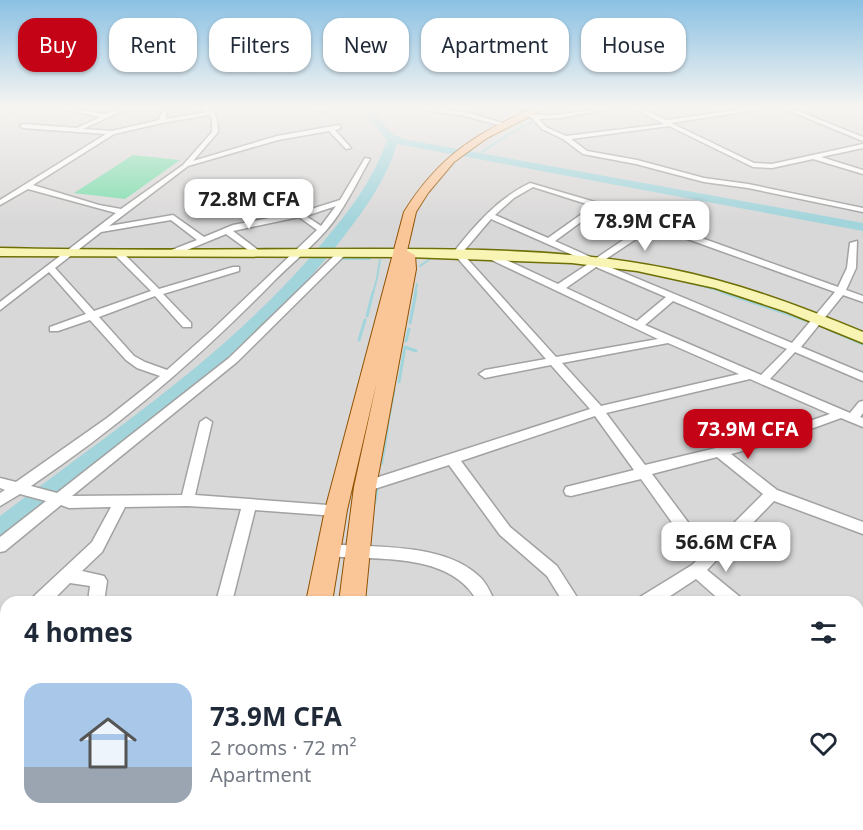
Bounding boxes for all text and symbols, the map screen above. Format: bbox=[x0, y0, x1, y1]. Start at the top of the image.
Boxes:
chip: Buy bbox=[18, 18, 97, 72]
chip: Rent bbox=[109, 18, 197, 72]
chip: Filters bbox=[209, 18, 311, 72]
chip: New bbox=[323, 18, 409, 72]
chip: Apartment bbox=[421, 18, 569, 72]
chip: House bbox=[581, 18, 686, 72]
pin: 72.8M CFA bbox=[180, 179, 318, 230]
text: 72.8M CFA bbox=[198, 185, 300, 212]
pin: 78.9M CFA bbox=[576, 201, 714, 252]
text: 78.9M CFA bbox=[594, 207, 696, 234]
pin: 73.9M CFA bbox=[679, 409, 817, 460]
text: 73.9M CFA bbox=[697, 415, 799, 442]
pin: 56.6M CFA bbox=[657, 522, 795, 573]
text: 56.6M CFA bbox=[675, 528, 777, 555]
text: 4 homes bbox=[24, 614, 133, 650]
icon: filters bbox=[807, 616, 840, 649]
text: 73.9M CFA bbox=[210, 698, 342, 734]
icon: home bbox=[72, 707, 144, 779]
icon: heart bbox=[807, 727, 840, 760]
text: 2 rooms · 72 m² bbox=[210, 734, 357, 761]
text: Apartment bbox=[210, 761, 311, 788]

